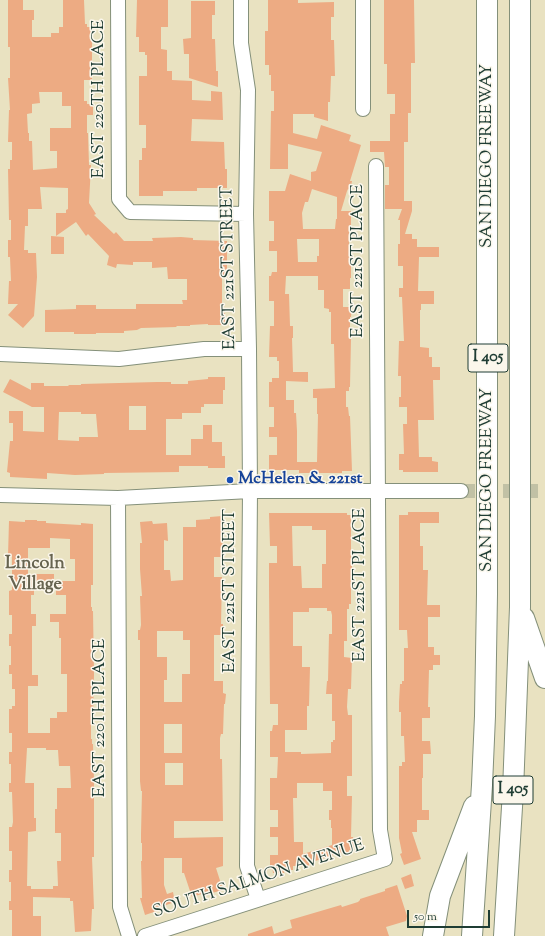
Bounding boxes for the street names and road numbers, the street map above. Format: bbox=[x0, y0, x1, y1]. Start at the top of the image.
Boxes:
street label: EAST 220TH PLACE bbox=[90, 20, 110, 178]
street label: SAN DIEGO FREEWAY bbox=[478, 64, 498, 248]
street label: EAST 221ST PLACE bbox=[349, 184, 369, 338]
street label: EAST 221ST STREET bbox=[218, 186, 242, 350]
road number: I 405 bbox=[468, 344, 508, 372]
street label: SAN DIEGO FREEWAY bbox=[478, 388, 498, 572]
street label: EAST 221ST PLACE bbox=[351, 508, 371, 662]
street label: EAST 221ST STREET bbox=[221, 509, 241, 673]
street label: EAST 220TH PLACE bbox=[91, 639, 111, 797]
road number: I 405 bbox=[493, 776, 533, 804]
street label: SOUTH SALMON AVENUE bbox=[151, 836, 367, 924]

